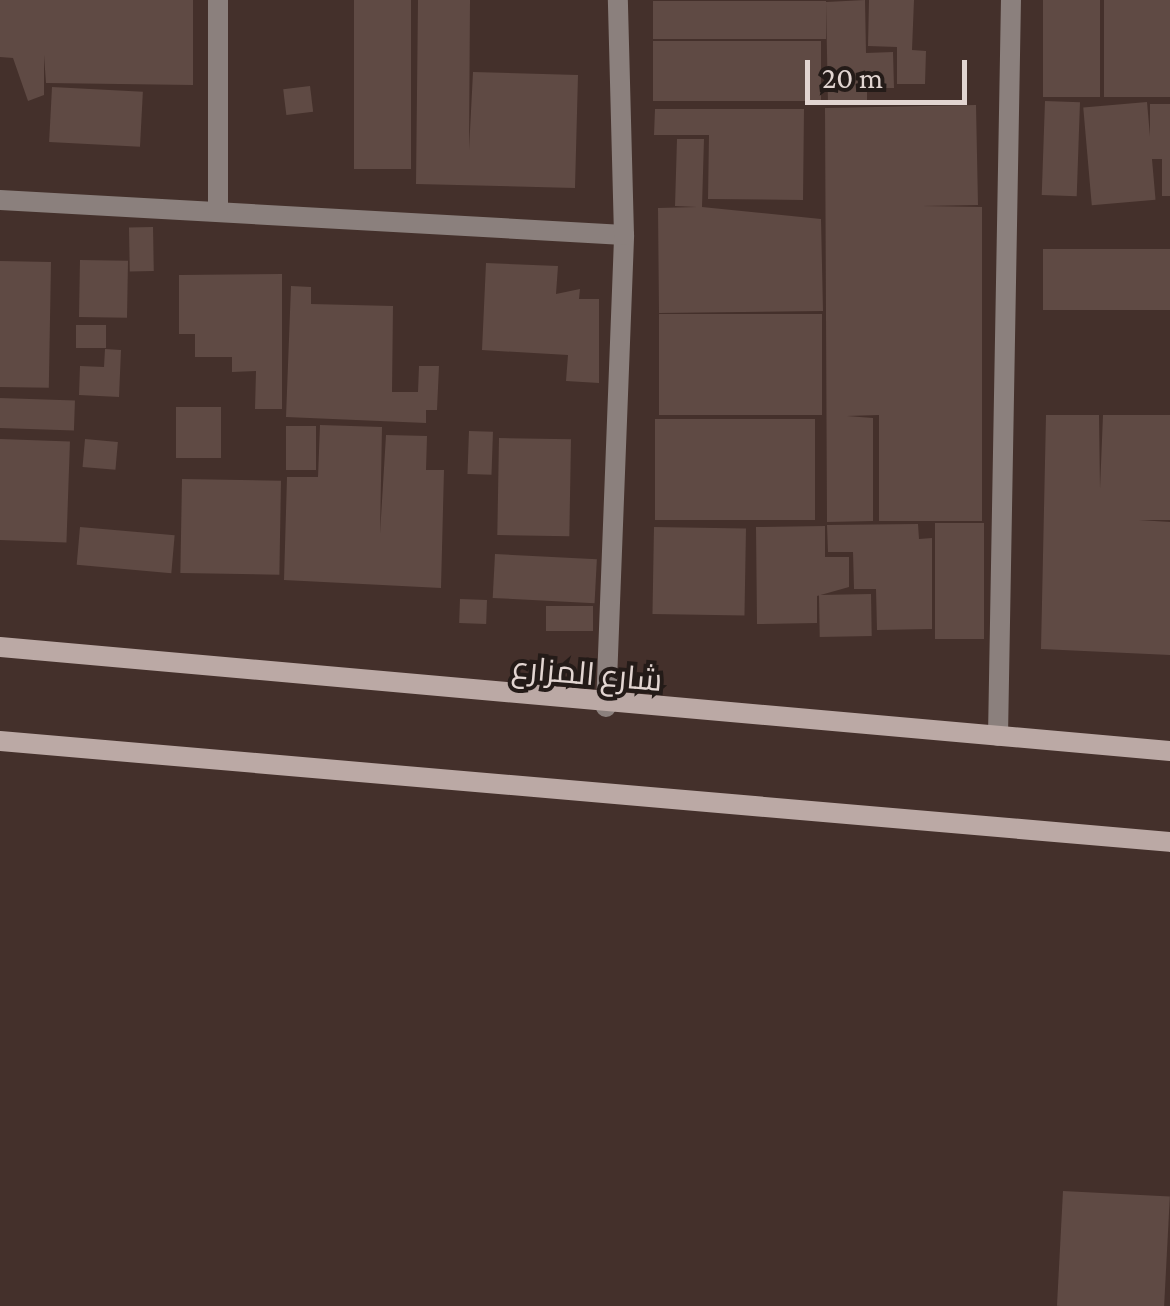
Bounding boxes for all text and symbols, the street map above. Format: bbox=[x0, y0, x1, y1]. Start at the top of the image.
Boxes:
scale bar bbox=[810, 40, 972, 102]
text: 20 m bbox=[822, 61, 883, 94]
street label: شارع المزارع bbox=[510, 648, 664, 700]

